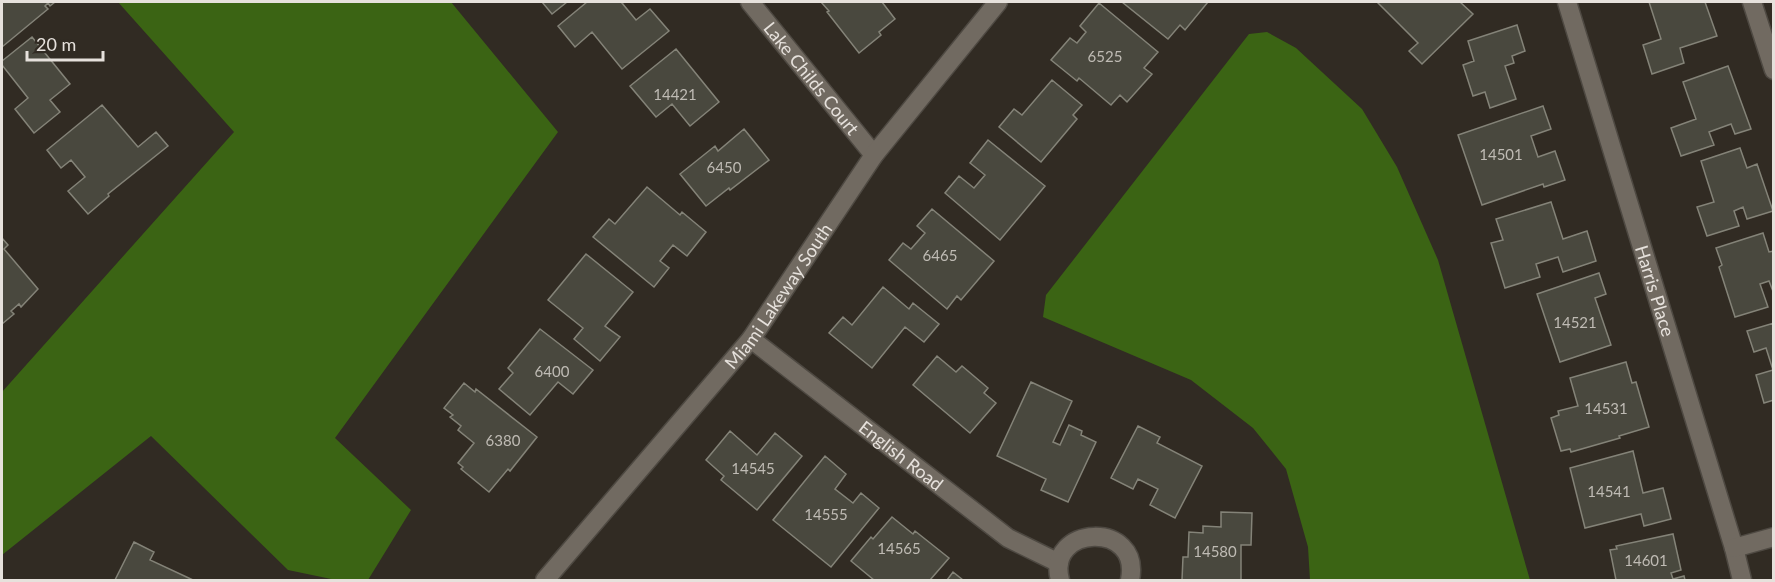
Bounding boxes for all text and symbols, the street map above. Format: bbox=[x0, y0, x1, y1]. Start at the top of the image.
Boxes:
street label: Lake Childs Court bbox=[759, 17, 864, 140]
scale bar bbox=[27, 24, 104, 62]
text: 20 m bbox=[36, 33, 76, 55]
house number: 6525 bbox=[1088, 47, 1122, 65]
house number: 14421 bbox=[653, 85, 697, 103]
house number: 14501 bbox=[1479, 145, 1523, 163]
house number: 6450 bbox=[707, 158, 742, 176]
street label: Miami Lakeway South bbox=[720, 219, 836, 373]
street label: Harris Place bbox=[1631, 243, 1680, 339]
house number: 6465 bbox=[923, 246, 957, 264]
house number: 14521 bbox=[1553, 313, 1597, 331]
house number: 6400 bbox=[535, 362, 570, 380]
house number: 14531 bbox=[1584, 399, 1628, 417]
street label: English Road bbox=[855, 416, 948, 495]
house number: 6380 bbox=[486, 431, 521, 449]
house number: 14545 bbox=[731, 459, 775, 477]
house number: 14541 bbox=[1587, 482, 1631, 500]
house number: 14555 bbox=[804, 505, 848, 523]
house number: 14565 bbox=[877, 539, 921, 557]
house number: 14580 bbox=[1193, 542, 1237, 560]
house number: 14601 bbox=[1624, 551, 1668, 569]

